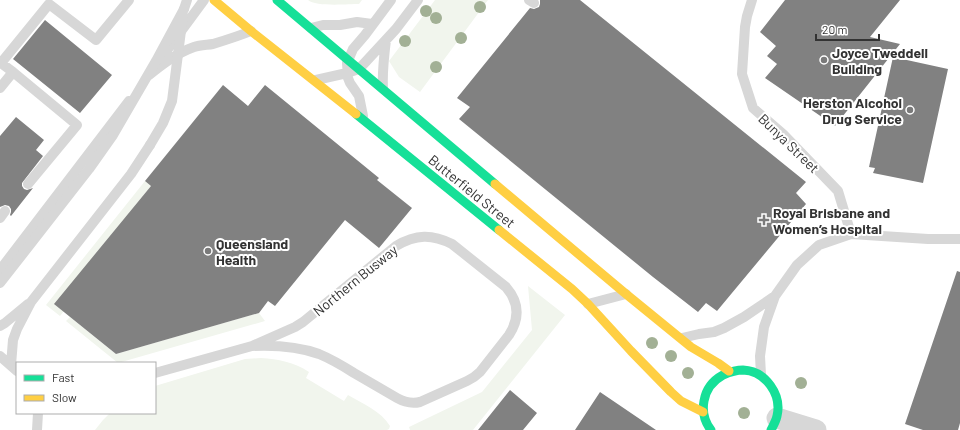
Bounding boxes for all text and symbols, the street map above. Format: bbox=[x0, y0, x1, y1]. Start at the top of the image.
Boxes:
scale bar bbox=[816, 16, 879, 42]
text: 20 m bbox=[822, 22, 848, 36]
place label: Joyce Tweddell Building bbox=[832, 44, 928, 77]
marker: Joyce Tweddell Building bbox=[819, 55, 829, 65]
place label: Herston Alcohol Drug Service bbox=[803, 94, 902, 127]
marker: Herston Alcohol Drug Service bbox=[905, 105, 915, 115]
street label: Bunya Street bbox=[755, 110, 823, 176]
street label: Butterfield Street bbox=[425, 151, 519, 231]
place label: Royal Brisbane and Women’s Hospital bbox=[773, 204, 890, 237]
marker: Royal Brisbane and Women’s Hospital bbox=[758, 214, 770, 226]
place label: Queensland Health bbox=[216, 235, 288, 268]
street label: Northern Busway bbox=[309, 240, 401, 319]
marker: Queensland Health bbox=[203, 246, 213, 256]
legend bbox=[16, 362, 156, 414]
text: Fast bbox=[52, 370, 75, 384]
text: Slow bbox=[52, 390, 77, 404]

